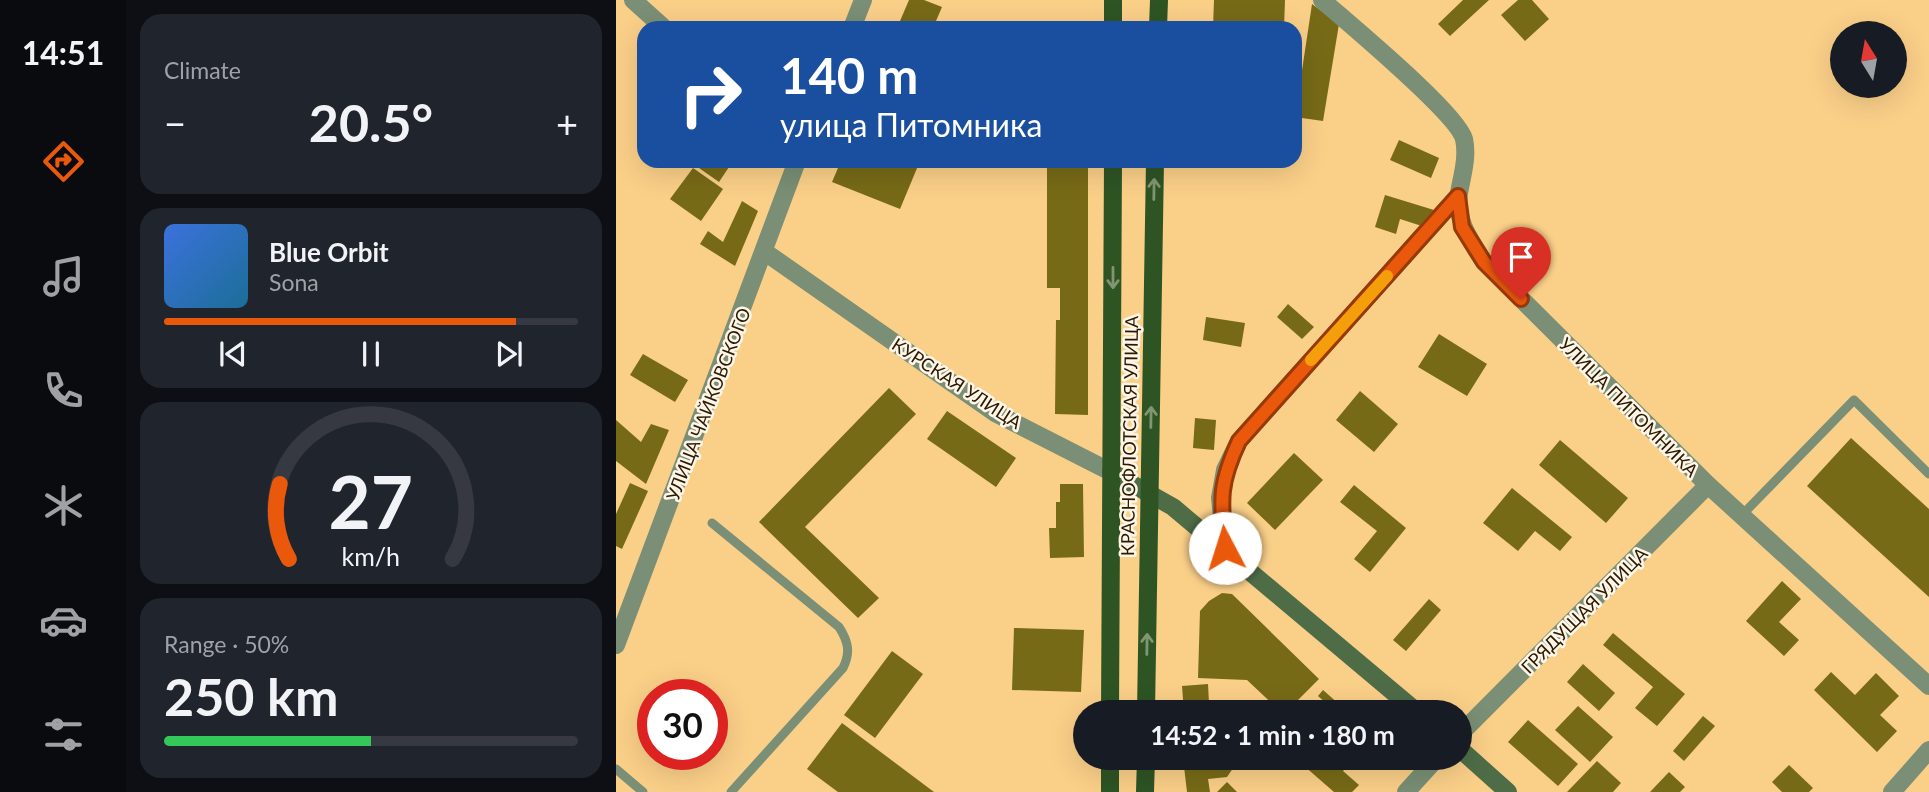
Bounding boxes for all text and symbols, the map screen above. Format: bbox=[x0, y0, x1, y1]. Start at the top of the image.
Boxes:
north arrow bbox=[1830, 21, 1908, 98]
map controls bbox=[1830, 21, 1907, 98]
text: 14:51 bbox=[22, 33, 104, 72]
text: 140 m bbox=[780, 46, 918, 104]
icon: right bbox=[665, 49, 756, 140]
text: Climate bbox=[164, 56, 241, 84]
text: 20.5° bbox=[309, 91, 433, 153]
text: − bbox=[164, 100, 186, 146]
text: + bbox=[556, 100, 578, 146]
text: улица Питомника bbox=[780, 105, 1042, 144]
icon: directions bbox=[39, 137, 88, 186]
one-way arrow bbox=[1148, 178, 1161, 201]
pin bbox=[1491, 227, 1551, 299]
text: Blue Orbit bbox=[269, 236, 389, 268]
icon: arrive bbox=[1502, 238, 1540, 276]
icon: music bbox=[39, 252, 88, 301]
one-way arrow bbox=[1106, 266, 1120, 289]
text: Sona bbox=[269, 268, 319, 296]
street label: УЛИЦА ЧАЙКОВСКОГО bbox=[661, 305, 755, 503]
street label: КРАСНОФЛОТСКАЯ УЛИЦА bbox=[1116, 315, 1142, 556]
street label: КУРСКАЯ УЛИЦА bbox=[888, 333, 1027, 434]
street label: УЛИЦА ПИТОМНИКА bbox=[1555, 333, 1704, 482]
icon: previous bbox=[214, 335, 252, 373]
icon: pause bbox=[352, 335, 390, 373]
icon: next bbox=[490, 335, 528, 373]
icon: phone bbox=[39, 366, 88, 415]
one-way arrow bbox=[1144, 405, 1157, 428]
text: 27 bbox=[329, 457, 413, 545]
icon: climate bbox=[39, 481, 88, 530]
position arrow bbox=[1188, 511, 1262, 585]
text: km/h bbox=[342, 541, 400, 571]
street label: ГРЯДУЩАЯ УЛИЦА bbox=[1516, 542, 1652, 678]
icon: car bbox=[39, 596, 88, 645]
text: Range · 50% bbox=[164, 630, 289, 658]
one-way arrow bbox=[1140, 633, 1154, 656]
text: 250 km bbox=[164, 665, 338, 727]
speed limit sign: 30 bbox=[637, 679, 728, 770]
icon: filters bbox=[39, 710, 88, 759]
text: 14:52 · 1 min · 180 m bbox=[1150, 719, 1395, 751]

